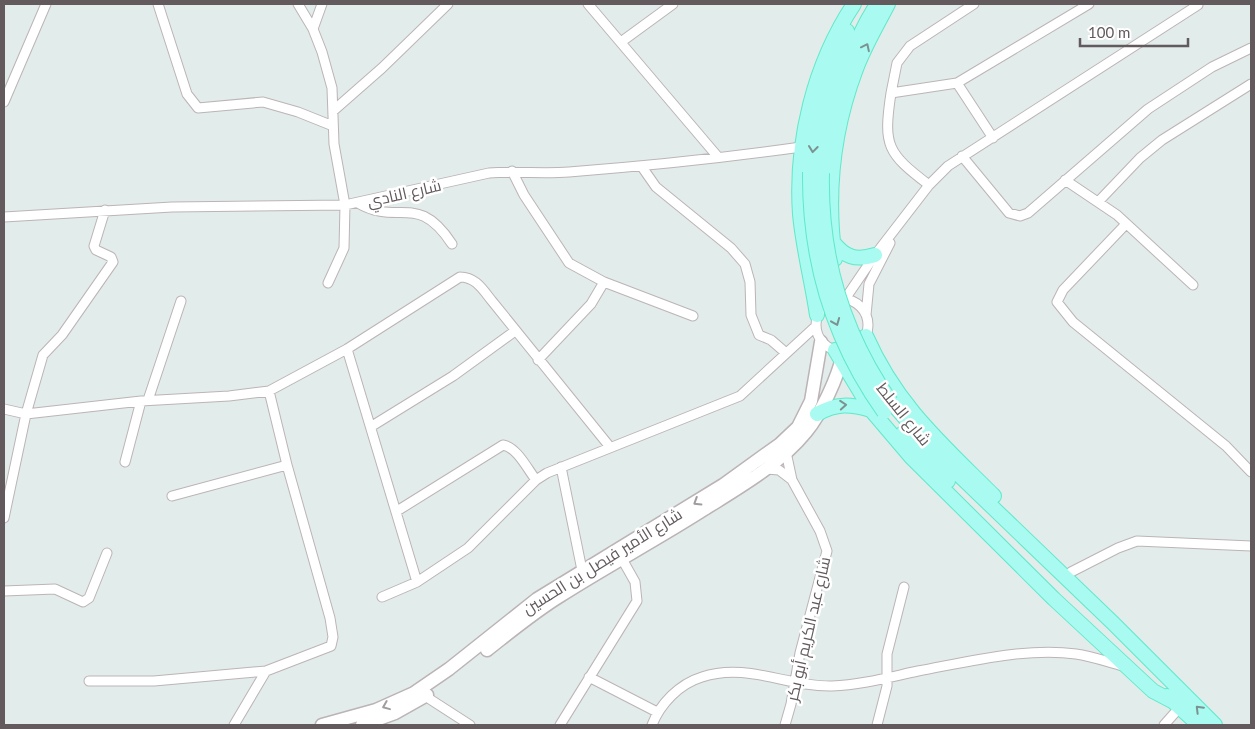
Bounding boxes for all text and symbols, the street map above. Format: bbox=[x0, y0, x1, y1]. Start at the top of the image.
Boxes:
scale bar bbox=[1080, 15, 1188, 47]
text: 100 m bbox=[1088, 23, 1130, 41]
one-way arrow bbox=[860, 43, 870, 52]
one-way arrow bbox=[808, 145, 819, 153]
street label: شارع النادي bbox=[365, 175, 444, 215]
one-way arrow bbox=[830, 317, 841, 326]
street label: شارع السلط bbox=[871, 378, 935, 451]
one-way arrow bbox=[840, 400, 848, 411]
one-way arrow bbox=[693, 495, 702, 505]
street label: شارع الأمير فيصل بن الحسين bbox=[518, 504, 687, 620]
street label: شارع عبد الكريم أبو بكر bbox=[781, 555, 836, 705]
one-way arrow bbox=[383, 700, 391, 710]
one-way arrow bbox=[1196, 706, 1205, 715]

